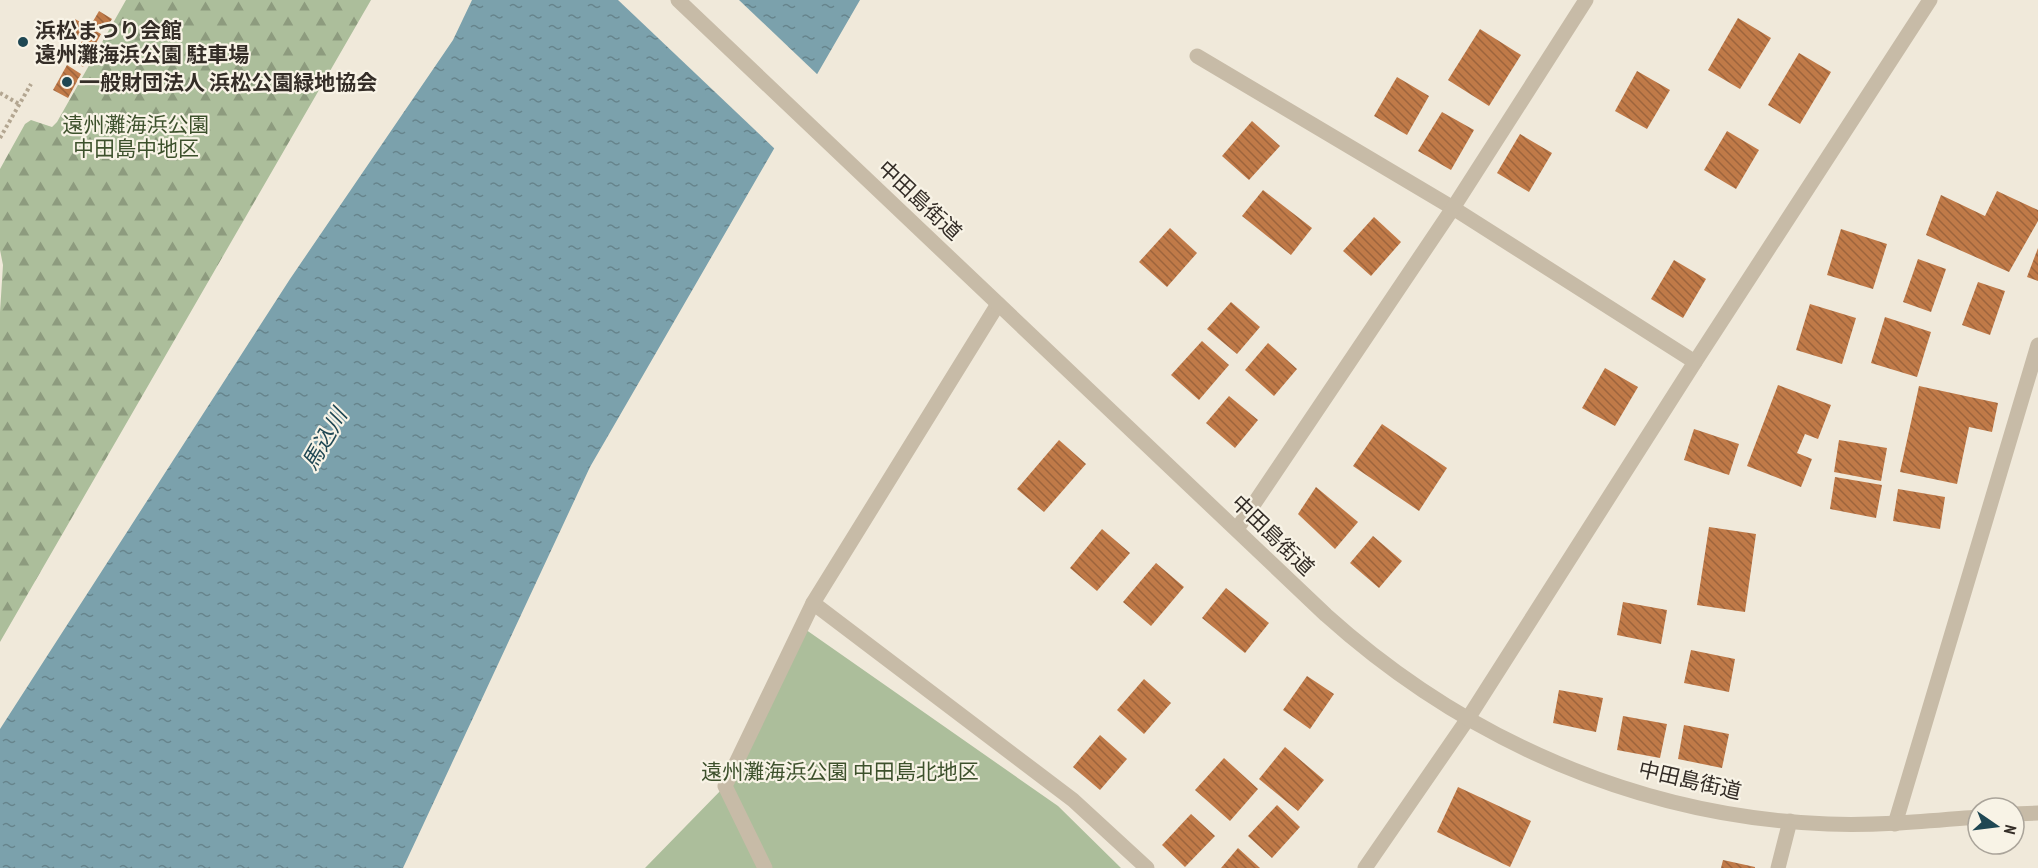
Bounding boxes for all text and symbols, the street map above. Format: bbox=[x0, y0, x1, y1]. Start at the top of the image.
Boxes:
place label: 浜松まつり会館 遠州灘海浜公園 駐車場 bbox=[35, 17, 249, 68]
marker: 浜松まつり会館 遠州灘海浜公園 駐車場 bbox=[16, 35, 30, 49]
place label: 一般財団法人 浜松公園緑地協会 bbox=[79, 69, 377, 96]
marker: 一般財団法人 浜松公園緑地協会 bbox=[60, 75, 74, 89]
park label: 遠州灘海浜公園 中田島中地区 bbox=[63, 111, 210, 162]
street label: 中田島街道 bbox=[872, 154, 968, 246]
water label: 馬込川 bbox=[295, 402, 354, 475]
street label: 中田島街道 bbox=[1226, 489, 1320, 581]
street label: 中田島街道 bbox=[1636, 755, 1744, 805]
park label: 遠州灘海浜公園 中田島北地区 bbox=[701, 758, 979, 785]
north arrow bbox=[1966, 796, 2026, 856]
text: N bbox=[2000, 823, 2021, 836]

